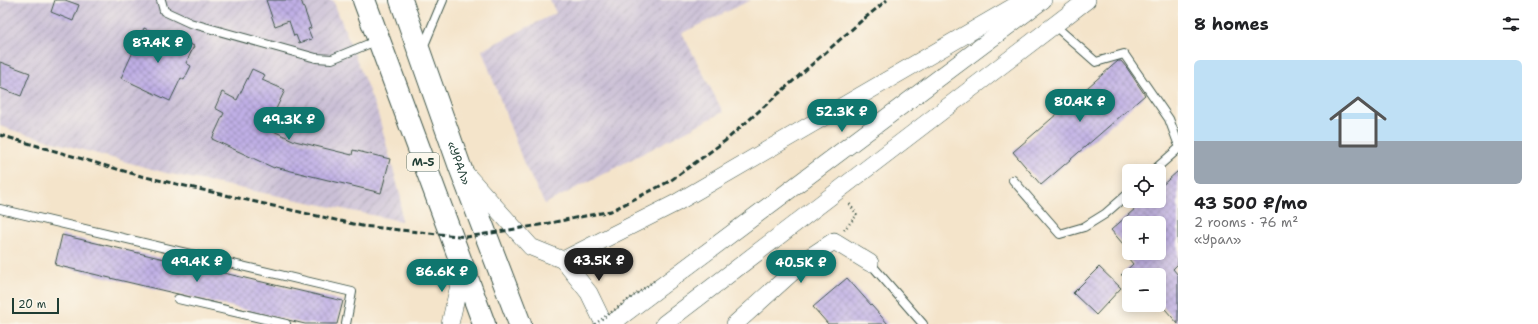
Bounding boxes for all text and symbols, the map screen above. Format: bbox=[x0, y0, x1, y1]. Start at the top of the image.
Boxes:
text: 8 homes bbox=[1194, 13, 1269, 35]
icon: filters bbox=[1500, 13, 1522, 35]
pin: 87.4K ₽ bbox=[121, 30, 195, 64]
text: 87.4K ₽ bbox=[132, 34, 184, 51]
icon: home bbox=[1322, 86, 1394, 158]
pin: 80.4K ₽ bbox=[1043, 89, 1117, 123]
text: 80.4K ₽ bbox=[1054, 93, 1106, 110]
pin: 52.3K ₽ bbox=[805, 99, 879, 133]
text: 52.3K ₽ bbox=[816, 103, 868, 120]
pin: 49.3K ₽ bbox=[252, 107, 326, 141]
text: 49.3K ₽ bbox=[263, 111, 315, 128]
street label: «УРАЛ» bbox=[443, 139, 474, 188]
road number: М-5 bbox=[407, 153, 439, 171]
map controls bbox=[1122, 164, 1166, 312]
button: locate bbox=[1122, 164, 1166, 208]
text: 43 500 ₽/mo bbox=[1194, 192, 1307, 214]
text: 2 rooms · 76 m² bbox=[1194, 214, 1298, 231]
button: + bbox=[1122, 216, 1166, 260]
text: «Урал» bbox=[1194, 231, 1241, 248]
pin: 43.5K ₽ bbox=[562, 248, 636, 282]
pin: 49.4K ₽ bbox=[160, 249, 234, 283]
pin: 40.5K ₽ bbox=[764, 250, 838, 284]
text: 43.5K ₽ bbox=[573, 252, 625, 269]
text: 49.4K ₽ bbox=[171, 253, 223, 270]
text: 40.5K ₽ bbox=[775, 254, 827, 271]
pin: 86.6K ₽ bbox=[405, 259, 479, 293]
text: 86.6K ₽ bbox=[416, 263, 468, 280]
button: − bbox=[1122, 268, 1166, 312]
scale bar bbox=[12, 296, 59, 315]
text: 20 m bbox=[18, 297, 46, 312]

